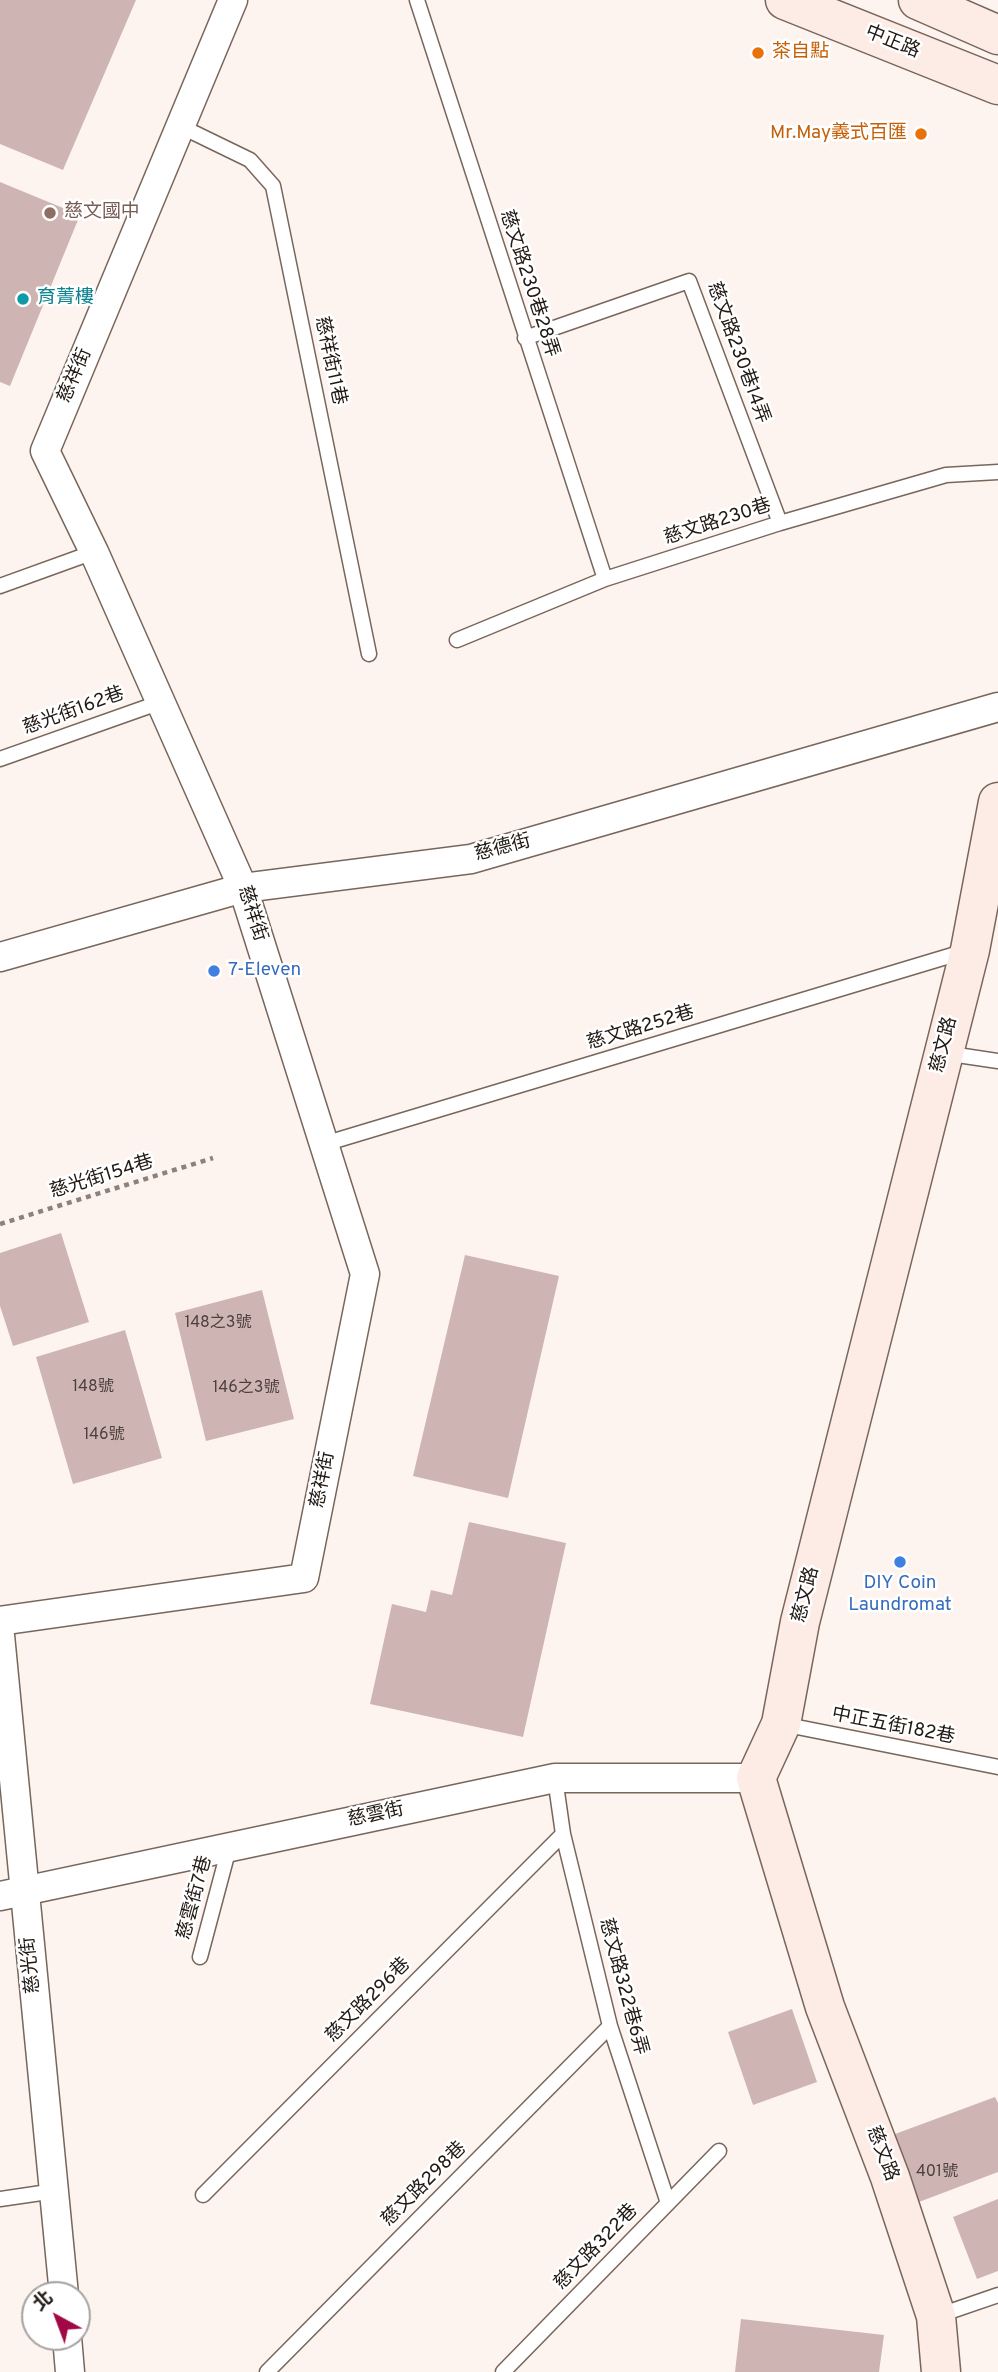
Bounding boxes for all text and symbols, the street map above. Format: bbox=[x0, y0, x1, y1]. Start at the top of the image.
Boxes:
street label: 中正路 bbox=[861, 22, 923, 64]
place label: 茶自點 bbox=[772, 42, 829, 64]
marker: 茶自點 bbox=[750, 45, 766, 61]
place label: Mr.May義式百匯 bbox=[770, 123, 907, 145]
marker: Mr.May義式百匯 bbox=[913, 126, 929, 142]
place label: 慈文國中 bbox=[64, 202, 140, 224]
marker: 慈文國中 bbox=[42, 205, 58, 221]
street label: 慈文路230巷28弄 bbox=[493, 208, 563, 360]
street label: 慈文路230巷14弄 bbox=[701, 279, 773, 427]
place label: 育菁樓 bbox=[37, 288, 94, 310]
marker: 育菁樓 bbox=[15, 291, 31, 307]
street label: 慈祥街11巷 bbox=[308, 315, 350, 407]
street label: 慈祥街 bbox=[54, 345, 98, 407]
street label: 慈文路230巷 bbox=[662, 495, 774, 551]
street label: 慈光街162巷 bbox=[20, 683, 128, 741]
street label: 慈德街 bbox=[473, 831, 533, 867]
street label: 慈祥街 bbox=[231, 883, 271, 945]
place label: 7-Eleven bbox=[228, 960, 301, 982]
marker: 7-Eleven bbox=[206, 963, 222, 979]
street label: 慈文路252巷 bbox=[585, 1002, 697, 1056]
street label: 慈文路 bbox=[927, 1015, 963, 1075]
street label: 慈光街154巷 bbox=[47, 1151, 157, 1205]
house number: 148之3號 bbox=[185, 1314, 251, 1334]
house number: 148號 bbox=[72, 1378, 114, 1398]
house number: 146之3號 bbox=[213, 1379, 279, 1399]
house number: 146號 bbox=[83, 1426, 125, 1446]
street label: 慈祥街 bbox=[307, 1450, 341, 1510]
marker: DIY Coin Laundromat bbox=[892, 1554, 908, 1570]
street label: 慈文路 bbox=[789, 1565, 825, 1625]
place label: DIY Coin Laundromat bbox=[848, 1573, 952, 1617]
street label: 中正五街182巷 bbox=[830, 1704, 956, 1750]
street label: 慈雲街 bbox=[346, 1799, 406, 1833]
street label: 慈雲街7巷 bbox=[174, 1854, 218, 1942]
street label: 慈文路322巷6弄 bbox=[593, 1916, 651, 2058]
street label: 慈光街 bbox=[18, 1935, 46, 1995]
street label: 慈文路296巷 bbox=[322, 1954, 416, 2048]
street label: 慈文路 bbox=[860, 2123, 902, 2185]
street label: 慈文路298巷 bbox=[378, 2138, 472, 2232]
house number: 401號 bbox=[916, 2163, 958, 2183]
street label: 慈文路322巷 bbox=[550, 2200, 644, 2296]
north arrow bbox=[21, 2281, 91, 2351]
text: 北 bbox=[28, 2286, 59, 2317]

